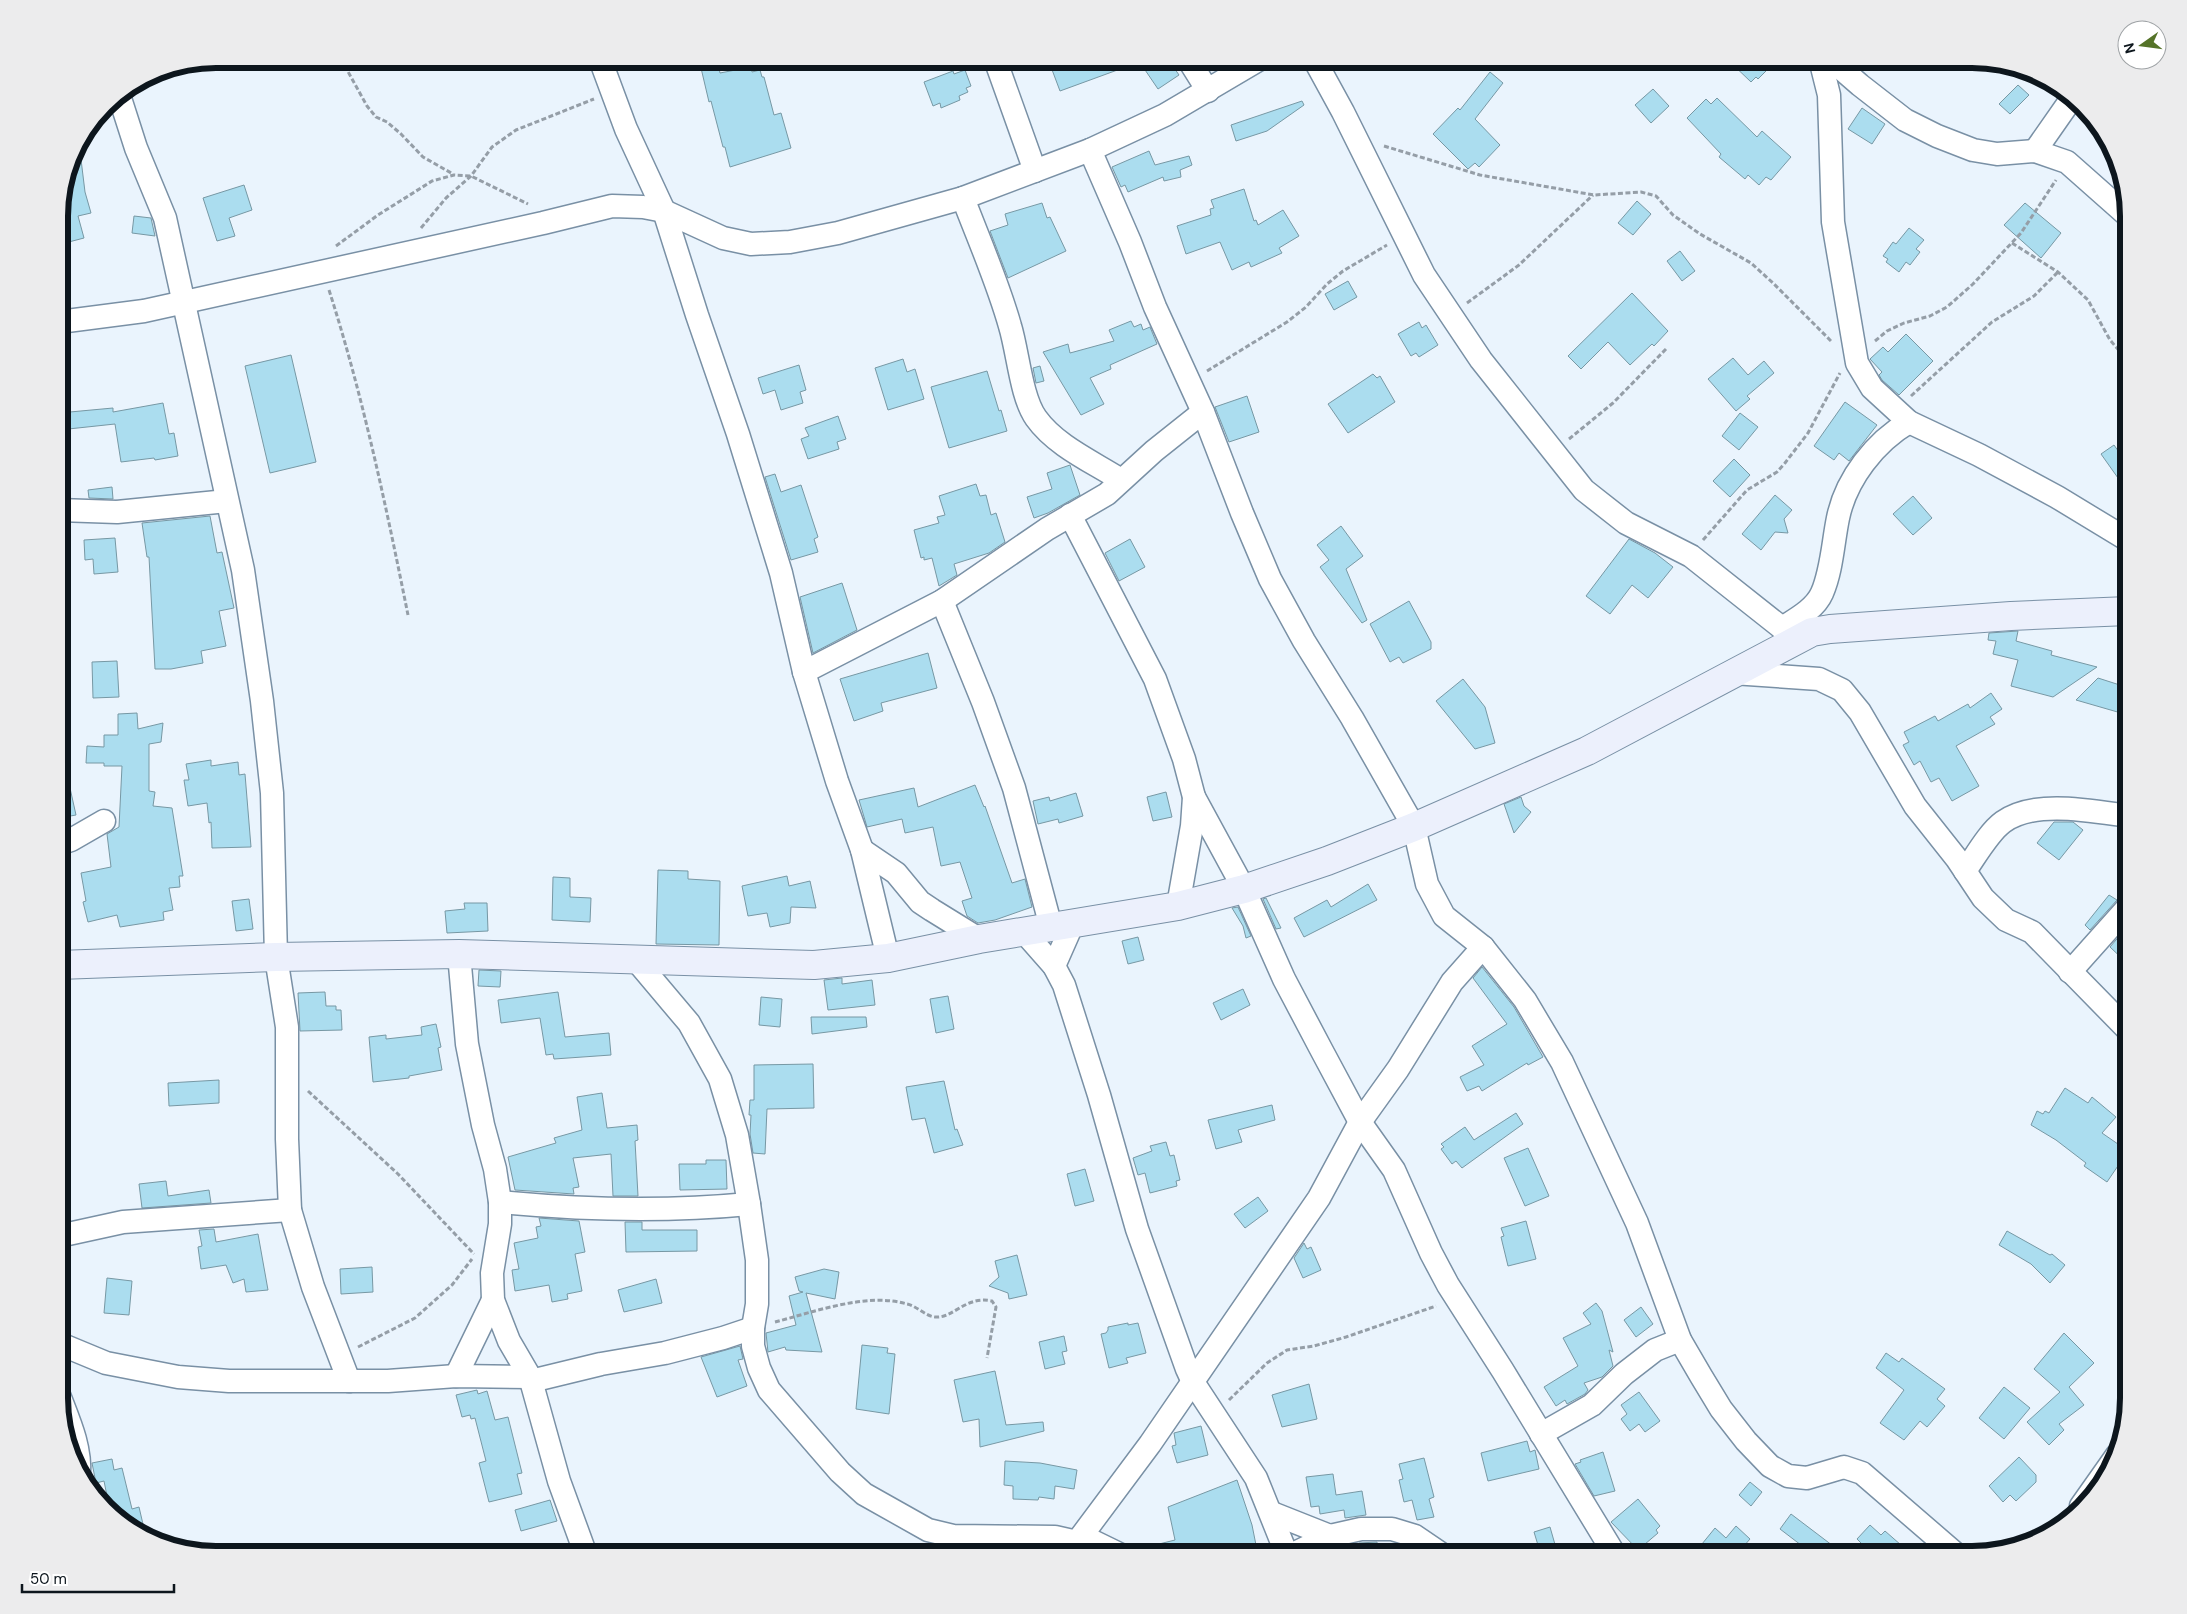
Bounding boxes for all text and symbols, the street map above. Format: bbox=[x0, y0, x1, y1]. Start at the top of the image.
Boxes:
north arrow bbox=[2117, 20, 2167, 70]
text: N bbox=[2119, 41, 2139, 55]
scale bar bbox=[22, 1562, 175, 1594]
text: 50 m bbox=[30, 1569, 67, 1589]

